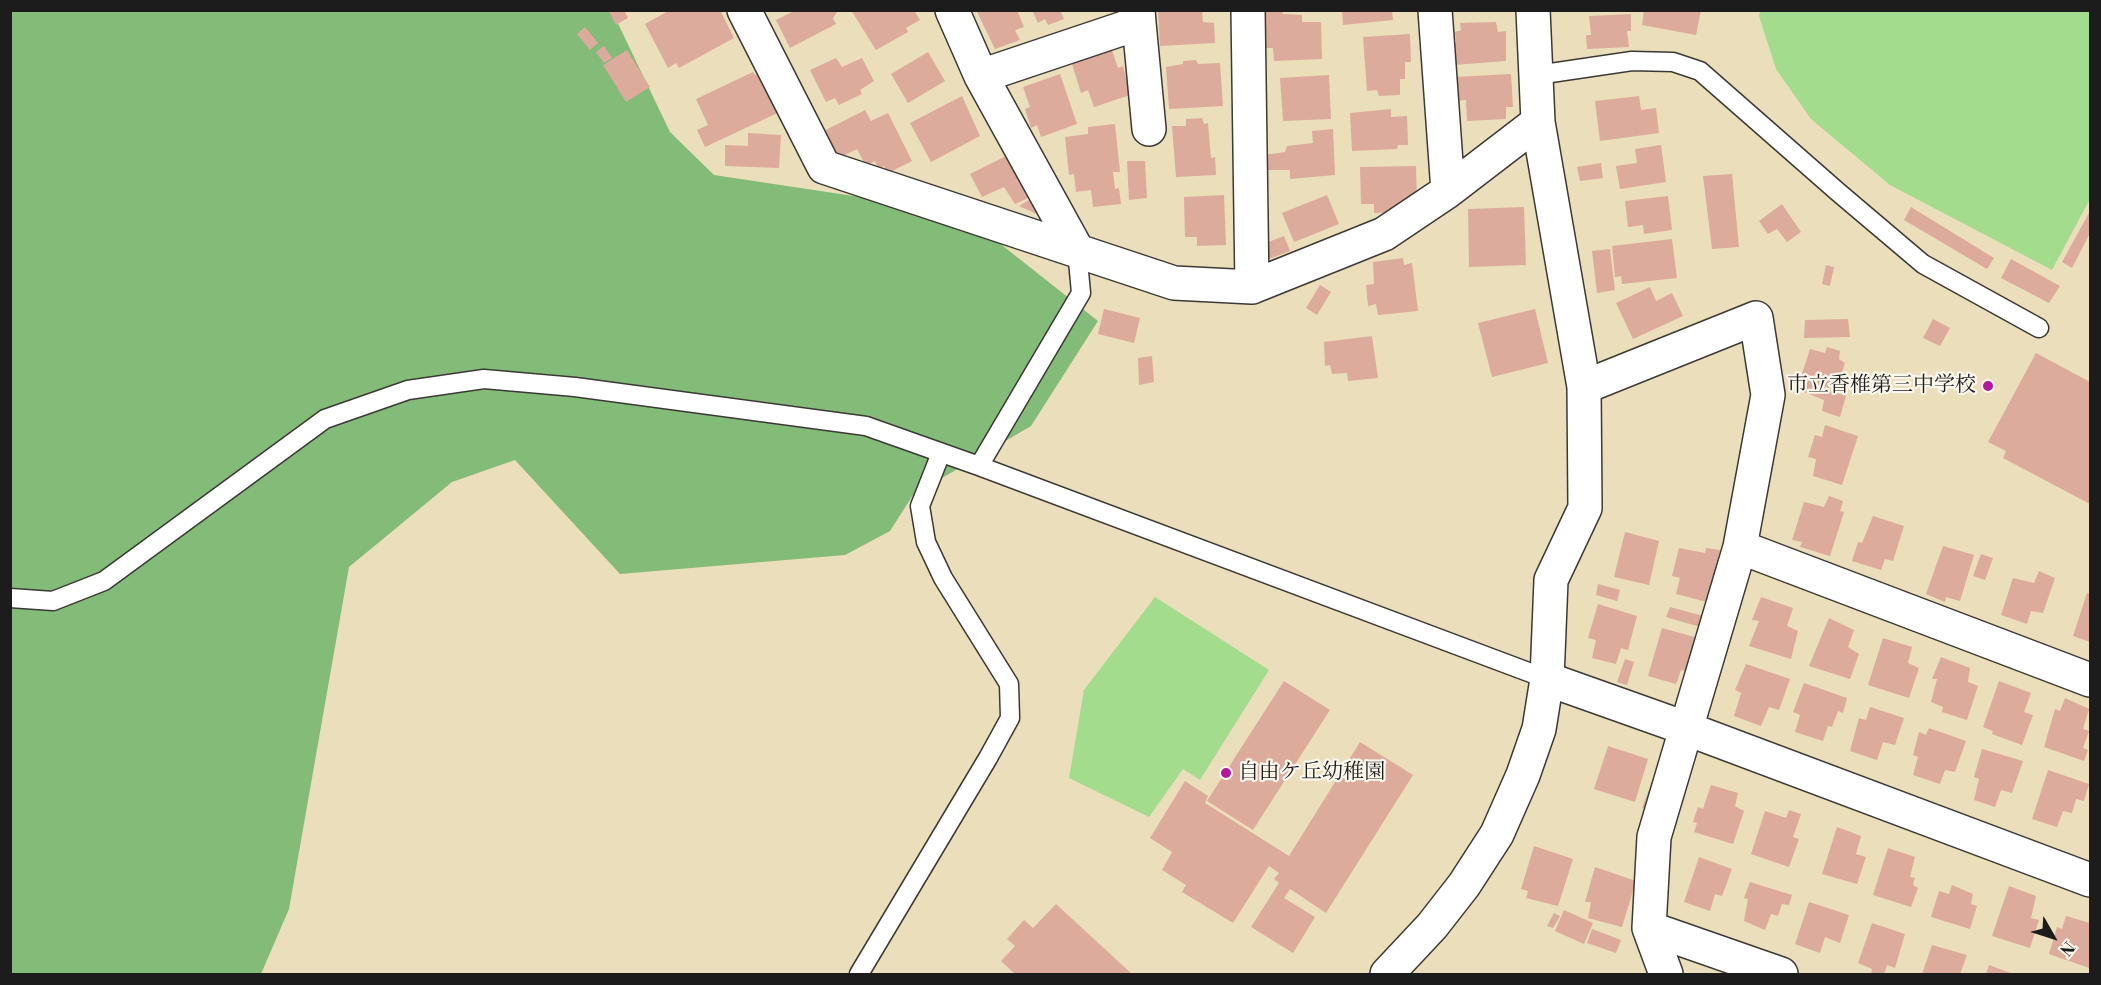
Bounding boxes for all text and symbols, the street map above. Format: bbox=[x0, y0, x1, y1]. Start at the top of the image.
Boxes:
place label: 市立香椎第三中学校 bbox=[1787, 373, 1976, 399]
marker: 市立香椎第三中学校 bbox=[1981, 379, 1995, 393]
place label: 自由ケ丘幼稚園 bbox=[1238, 760, 1385, 786]
marker: 自由ケ丘幼稚園 bbox=[1219, 766, 1233, 780]
north arrow bbox=[2023, 907, 2083, 967]
text: N bbox=[2055, 937, 2079, 960]

